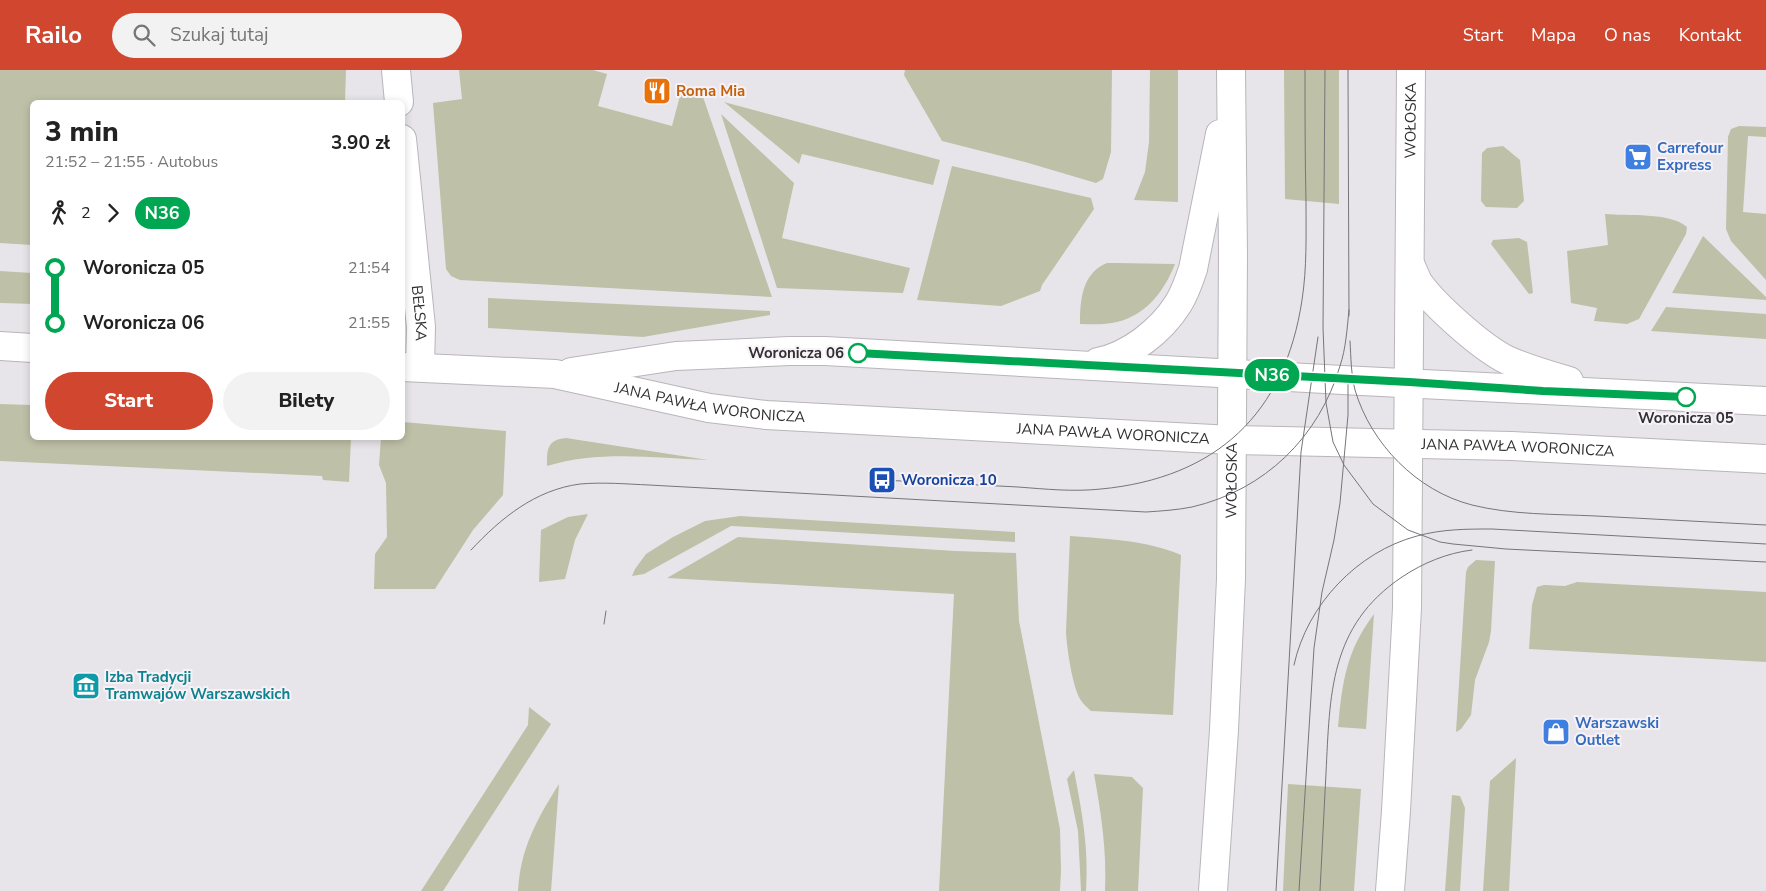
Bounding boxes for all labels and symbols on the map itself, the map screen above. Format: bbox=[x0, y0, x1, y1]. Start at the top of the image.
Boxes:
restaurant icon: Roma Mia bbox=[642, 76, 672, 106]
place label: Roma Mia bbox=[676, 81, 745, 101]
street label: WOŁOSKA bbox=[1400, 82, 1421, 159]
place label: Carrefour Express bbox=[1657, 138, 1723, 175]
supermarket icon: Carrefour Express bbox=[1623, 142, 1653, 172]
street label: BEŁSKA bbox=[407, 284, 431, 341]
place label: Woronicza 06 bbox=[748, 343, 844, 363]
marker: Woronicza 06 bbox=[848, 343, 868, 363]
line badge: N36 bbox=[1243, 359, 1301, 391]
street label: JANA PAWŁA WORONICZA bbox=[612, 377, 806, 427]
marker: Woronicza 05 bbox=[1676, 387, 1696, 407]
place label: Woronicza 05 bbox=[1638, 408, 1734, 428]
street label: JANA PAWŁA WORONICZA bbox=[1015, 418, 1210, 449]
street label: JANA PAWŁA WORONICZA bbox=[1420, 434, 1615, 461]
street label: WOŁOSKA bbox=[1221, 442, 1242, 519]
bus stop icon: Woronicza 10 bbox=[867, 465, 897, 495]
place label: Woronicza 10 bbox=[901, 470, 997, 490]
place label: Izba Tradycji Tramwajów Warszawskich bbox=[105, 667, 290, 704]
museum icon: Izba Tradycji Tramwajów Warszawskich bbox=[71, 671, 101, 701]
place label: Warszawski Outlet bbox=[1575, 713, 1659, 750]
shop icon: Warszawski Outlet bbox=[1541, 717, 1571, 747]

